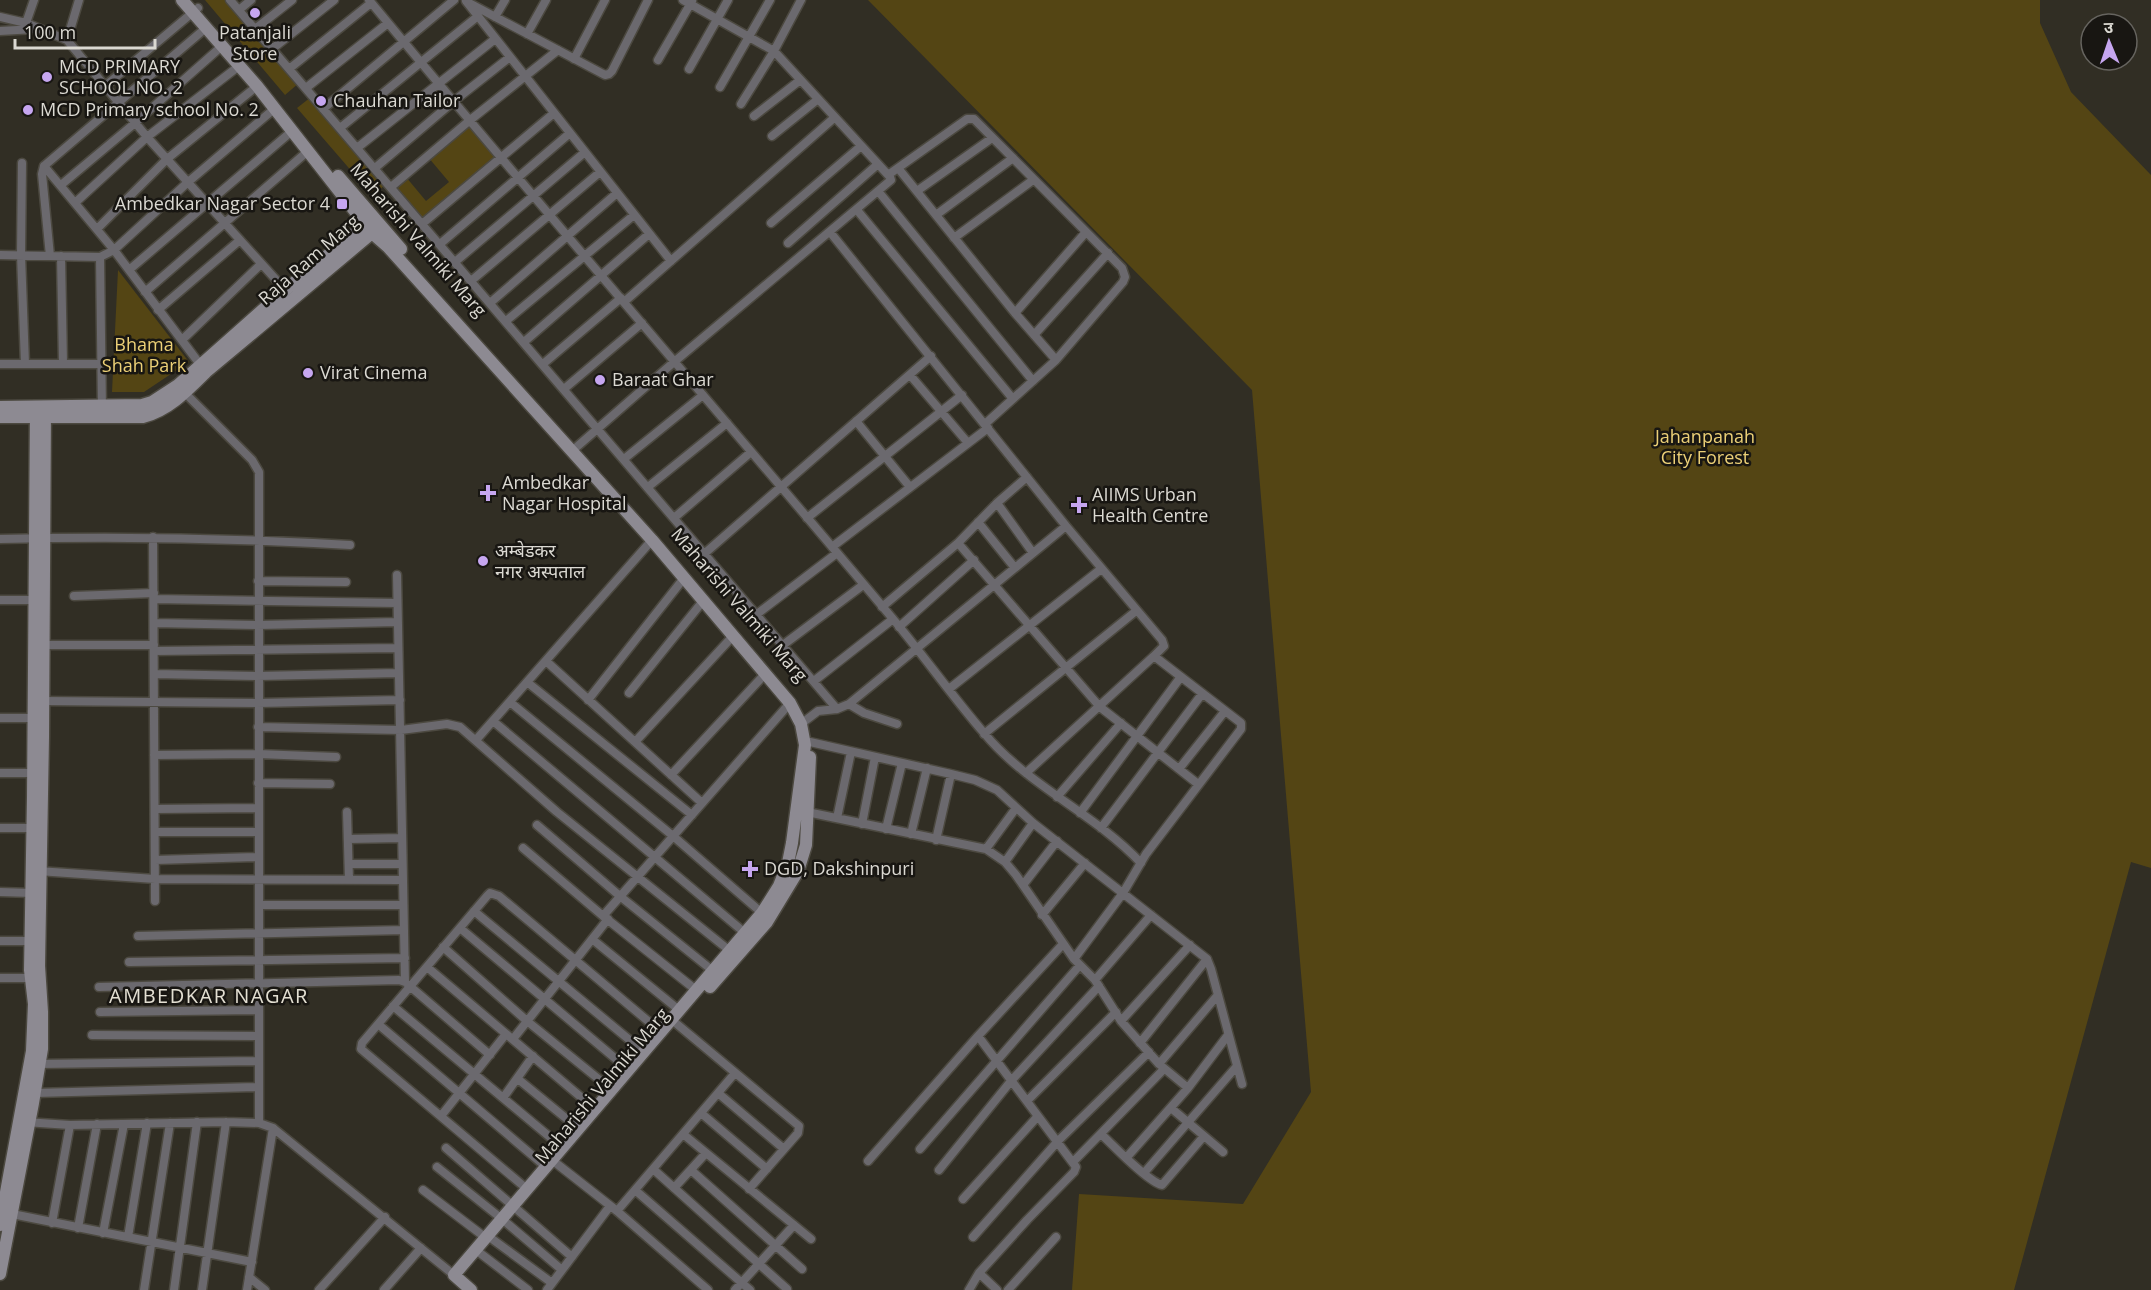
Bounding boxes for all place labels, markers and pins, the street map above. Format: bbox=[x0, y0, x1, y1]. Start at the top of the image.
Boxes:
marker: Patanjali Store bbox=[248, 6, 262, 20]
place label: Patanjali Store bbox=[219, 20, 291, 65]
place label: MCD PRIMARY SCHOOL NO. 2 bbox=[59, 54, 183, 99]
marker: MCD PRIMARY SCHOOL NO. 2 bbox=[40, 70, 54, 84]
place label: Chauhan Tailor bbox=[333, 88, 461, 112]
marker: Chauhan Tailor bbox=[314, 94, 328, 108]
place label: MCD Primary school No. 2 bbox=[40, 97, 259, 121]
marker: MCD Primary school No. 2 bbox=[21, 103, 35, 117]
place label: Ambedkar Nagar Sector 4 bbox=[115, 191, 330, 215]
marker: Ambedkar Nagar Sector 4 bbox=[335, 197, 349, 211]
place label: Virat Cinema bbox=[320, 360, 427, 384]
marker: Virat Cinema bbox=[301, 366, 315, 380]
place label: Baraat Ghar bbox=[612, 367, 714, 391]
marker: Baraat Ghar bbox=[593, 373, 607, 387]
place label: Ambedkar Nagar Hospital bbox=[502, 470, 627, 515]
place label: AIIMS Urban Health Centre bbox=[1092, 482, 1208, 527]
marker: Ambedkar Nagar Hospital bbox=[479, 484, 497, 502]
marker: AIIMS Urban Health Centre bbox=[1070, 496, 1088, 514]
place label: अम्बेडकर नगर अस्पताल bbox=[495, 538, 586, 583]
marker: अम्बेडकर नगर अस्पताल bbox=[476, 554, 490, 568]
place label: DGD, Dakshinpuri bbox=[764, 856, 914, 880]
marker: DGD, Dakshinpuri bbox=[741, 860, 759, 878]

